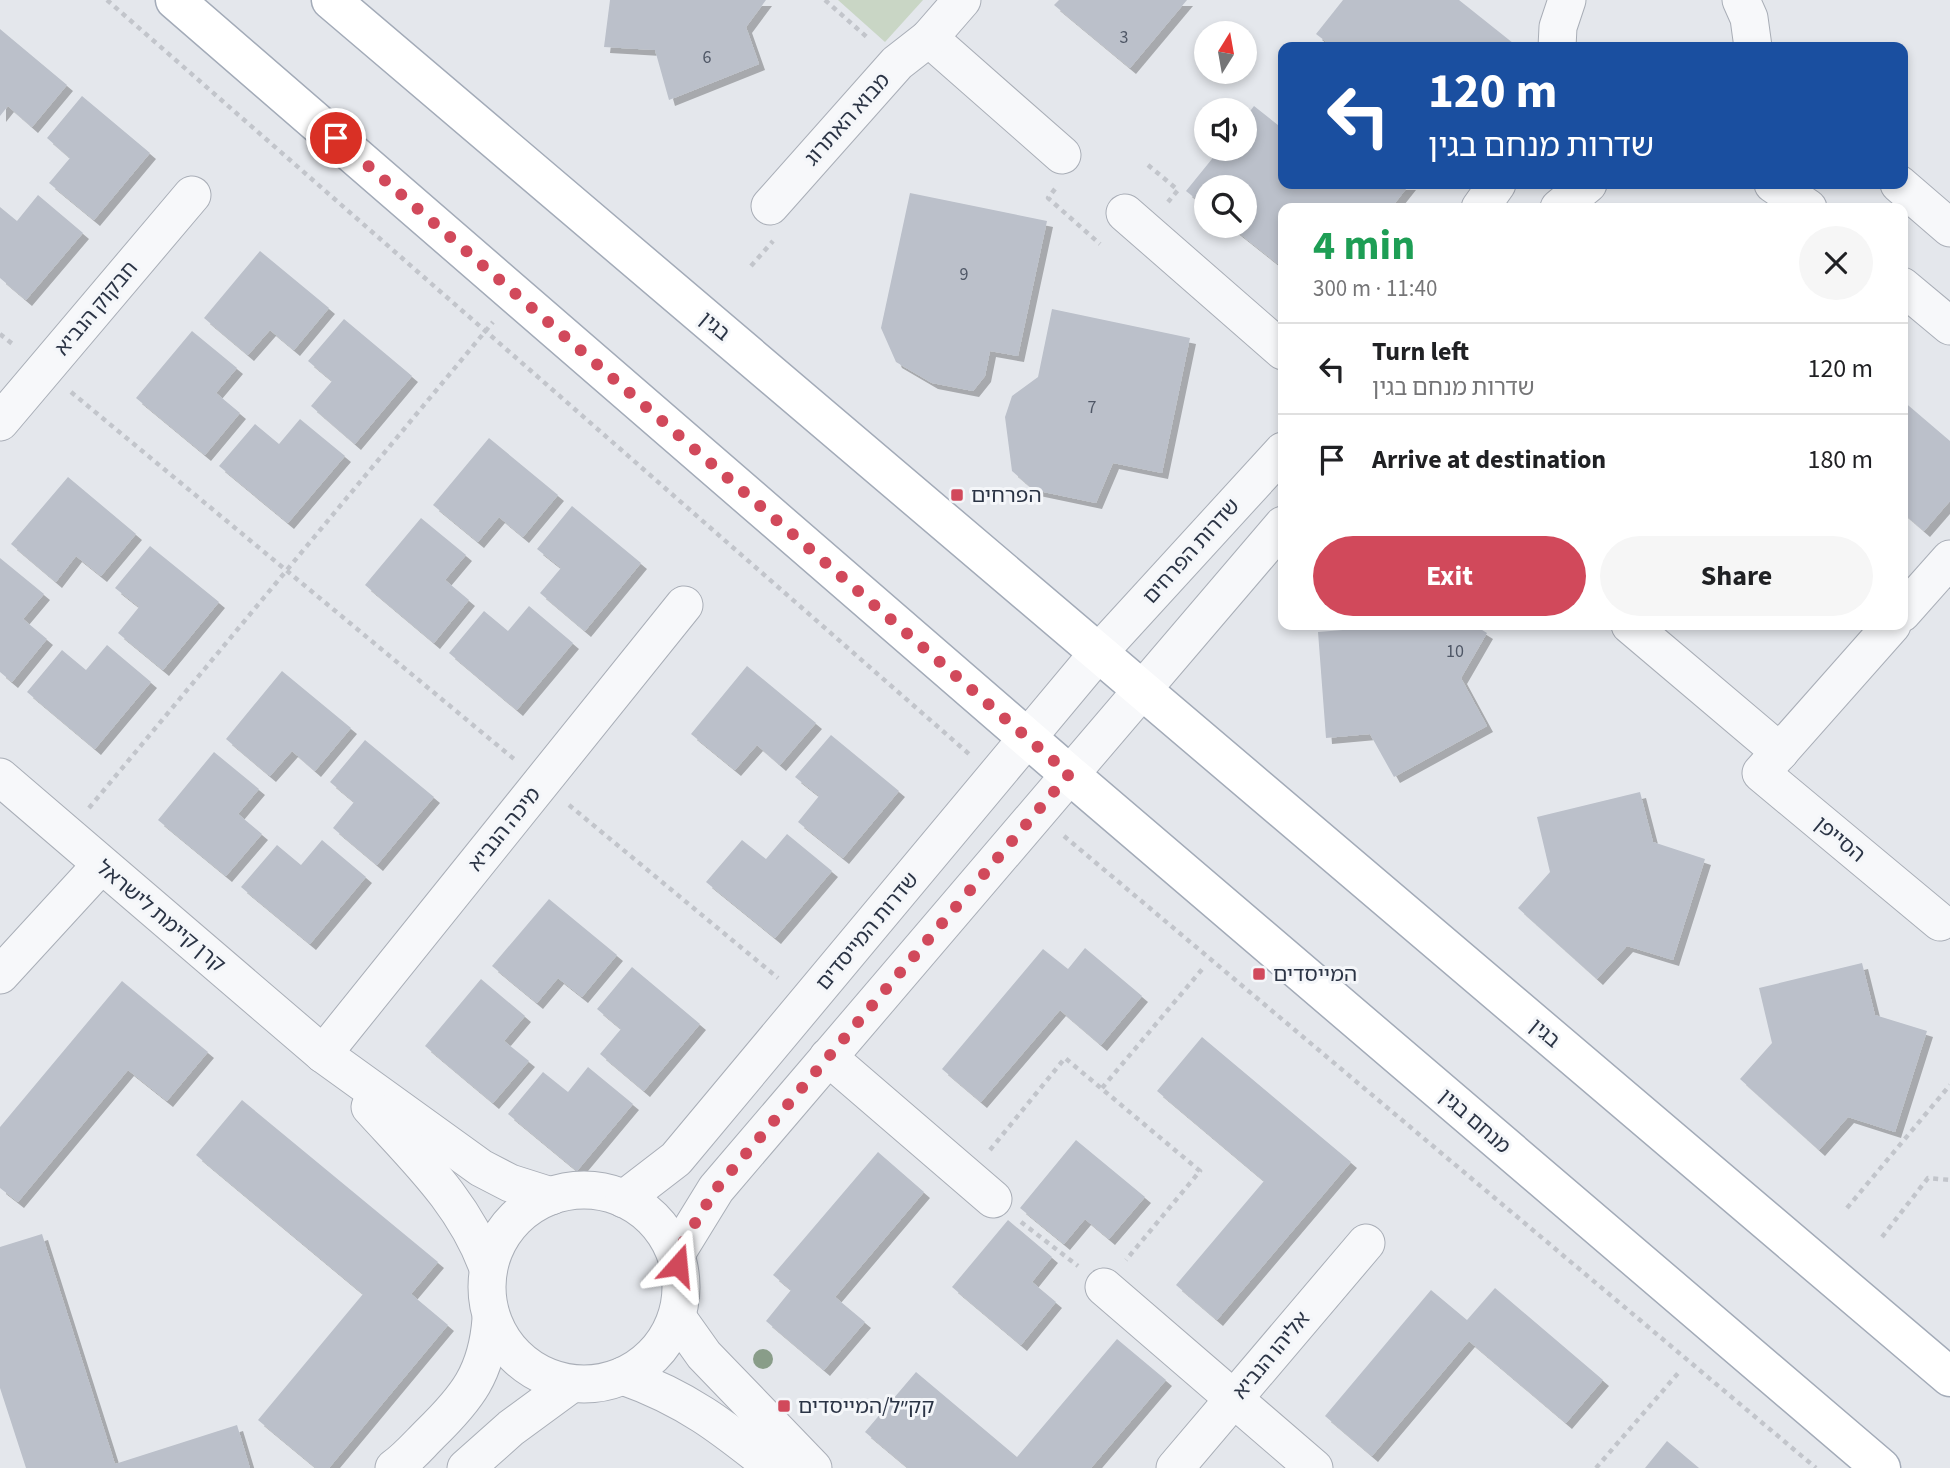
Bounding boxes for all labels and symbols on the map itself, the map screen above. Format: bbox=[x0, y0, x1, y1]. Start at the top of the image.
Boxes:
north arrow bbox=[1194, 21, 1256, 84]
house number: 3 bbox=[1120, 25, 1129, 50]
house number: 6 bbox=[703, 45, 712, 70]
street label: מבוא האתרוג bbox=[797, 66, 897, 172]
pin bbox=[306, 108, 366, 168]
street label: חבקוק הנביא bbox=[47, 254, 145, 362]
house number: 9 bbox=[960, 262, 969, 287]
street label: בגין bbox=[693, 304, 737, 348]
house number: 7 bbox=[1088, 395, 1097, 420]
place label: הפרחים bbox=[971, 480, 1042, 510]
marker: הפרחים bbox=[949, 487, 965, 503]
street label: שדרות הפרחים bbox=[1136, 492, 1246, 610]
house number: 10 bbox=[1446, 639, 1464, 664]
street label: מיכה הנביא bbox=[461, 780, 547, 878]
street label: הסייפן bbox=[1808, 809, 1872, 869]
street label: קרן קיימת לישראל bbox=[90, 853, 232, 979]
street label: שדרות המייסדים bbox=[809, 865, 925, 997]
place label: המייסדים bbox=[1273, 959, 1357, 989]
marker: המייסדים bbox=[1251, 966, 1267, 982]
street label: בגין bbox=[1523, 1011, 1567, 1055]
street label: מנחם בגין bbox=[1432, 1081, 1518, 1161]
position arrow bbox=[641, 1228, 715, 1302]
street label: אליהו הנביא bbox=[1225, 1305, 1317, 1405]
place label: קק״ל/המייסדים bbox=[798, 1391, 934, 1421]
marker: קק״ל/המייסדים bbox=[776, 1398, 792, 1414]

